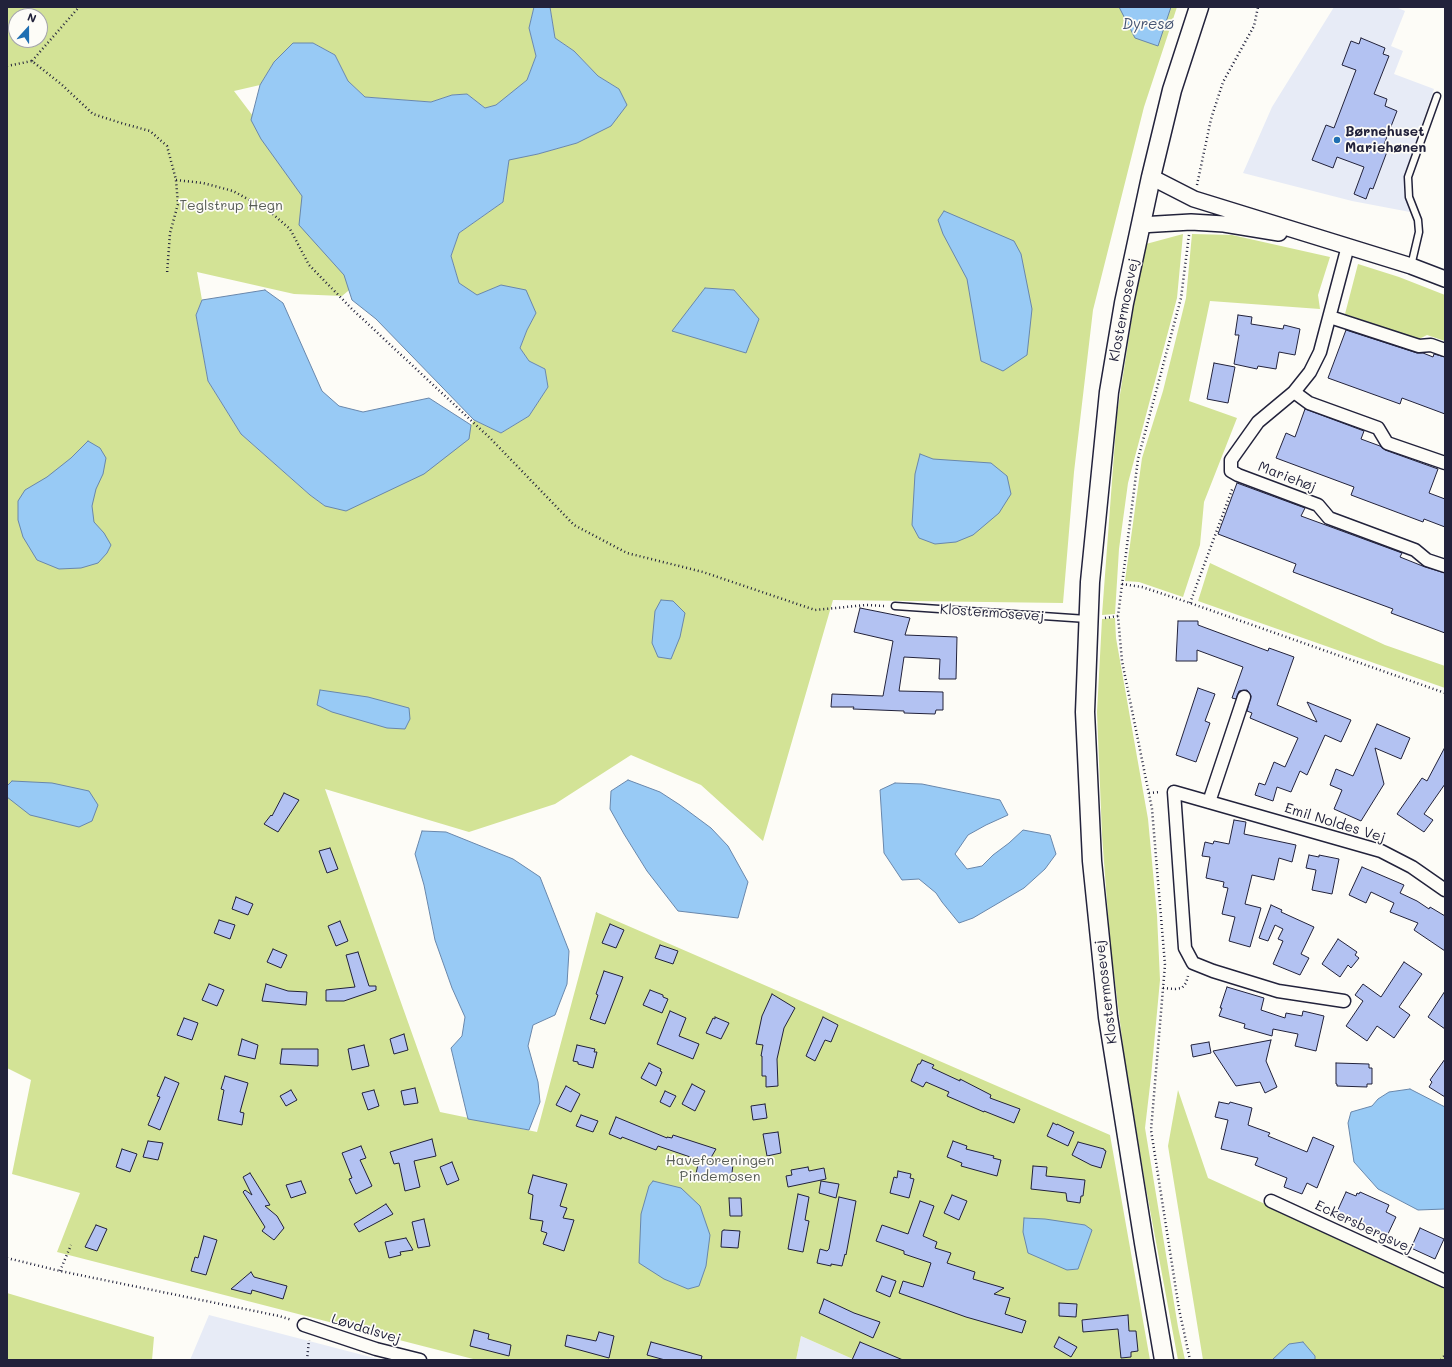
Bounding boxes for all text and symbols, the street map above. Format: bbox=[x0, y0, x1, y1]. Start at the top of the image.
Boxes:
north arrow bbox=[8, 8, 48, 48]
text: N bbox=[26, 9, 39, 26]
water label: Dyresø bbox=[1122, 15, 1174, 33]
place label: Børnehuset Mariehønen bbox=[1345, 124, 1426, 156]
marker: Børnehuset Mariehønen bbox=[1332, 135, 1342, 145]
park label: Teglstrup Hegn bbox=[179, 198, 283, 214]
street label: Klostermosevej bbox=[1106, 257, 1142, 363]
street label: Mariehøj bbox=[1256, 458, 1318, 496]
street label: Klostermosevej bbox=[939, 601, 1045, 625]
street label: Emil Noldes Vej bbox=[1282, 800, 1388, 846]
street label: Klostermosevej bbox=[1091, 939, 1121, 1045]
park label: Haveforeningen Pindemosen bbox=[666, 1153, 774, 1186]
street label: Eckersbergsvej bbox=[1312, 1197, 1416, 1257]
street label: Løvdalsvej bbox=[329, 1310, 403, 1348]

